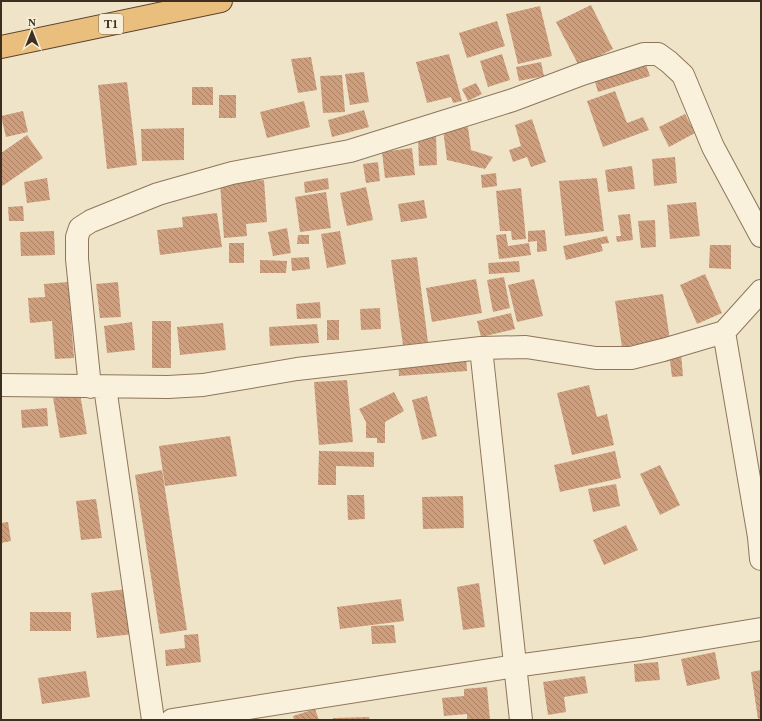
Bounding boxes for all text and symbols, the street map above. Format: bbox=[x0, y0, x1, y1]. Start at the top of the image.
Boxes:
north arrow bbox=[12, 12, 52, 52]
road number: T1 bbox=[99, 14, 123, 34]
text: N bbox=[28, 16, 36, 28]

